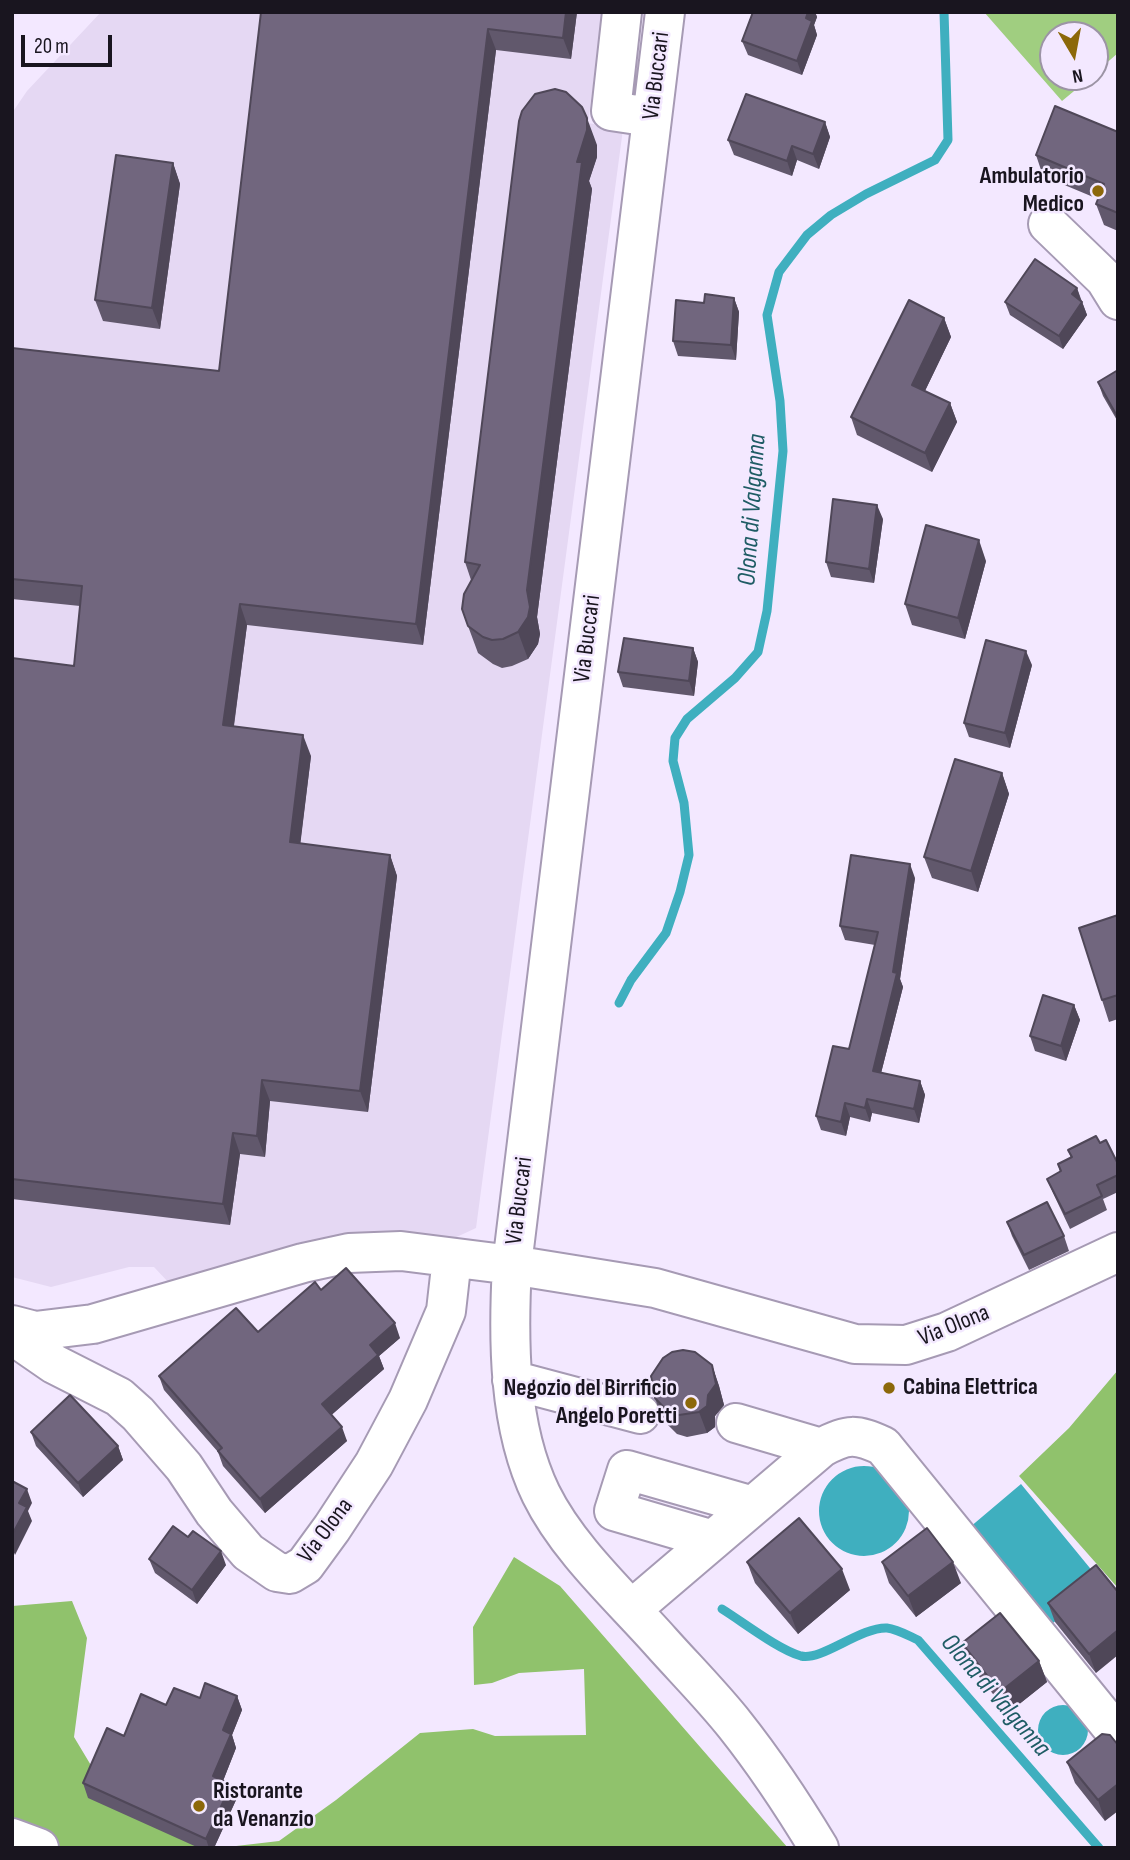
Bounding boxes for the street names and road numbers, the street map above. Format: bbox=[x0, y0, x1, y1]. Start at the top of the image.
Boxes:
street label: Via Buccari bbox=[637, 30, 677, 122]
street label: Via Buccari bbox=[568, 593, 608, 685]
street label: Via Buccari bbox=[500, 1155, 540, 1247]
street label: Via Olona bbox=[914, 1299, 994, 1353]
street label: Via Olona bbox=[292, 1493, 360, 1569]

